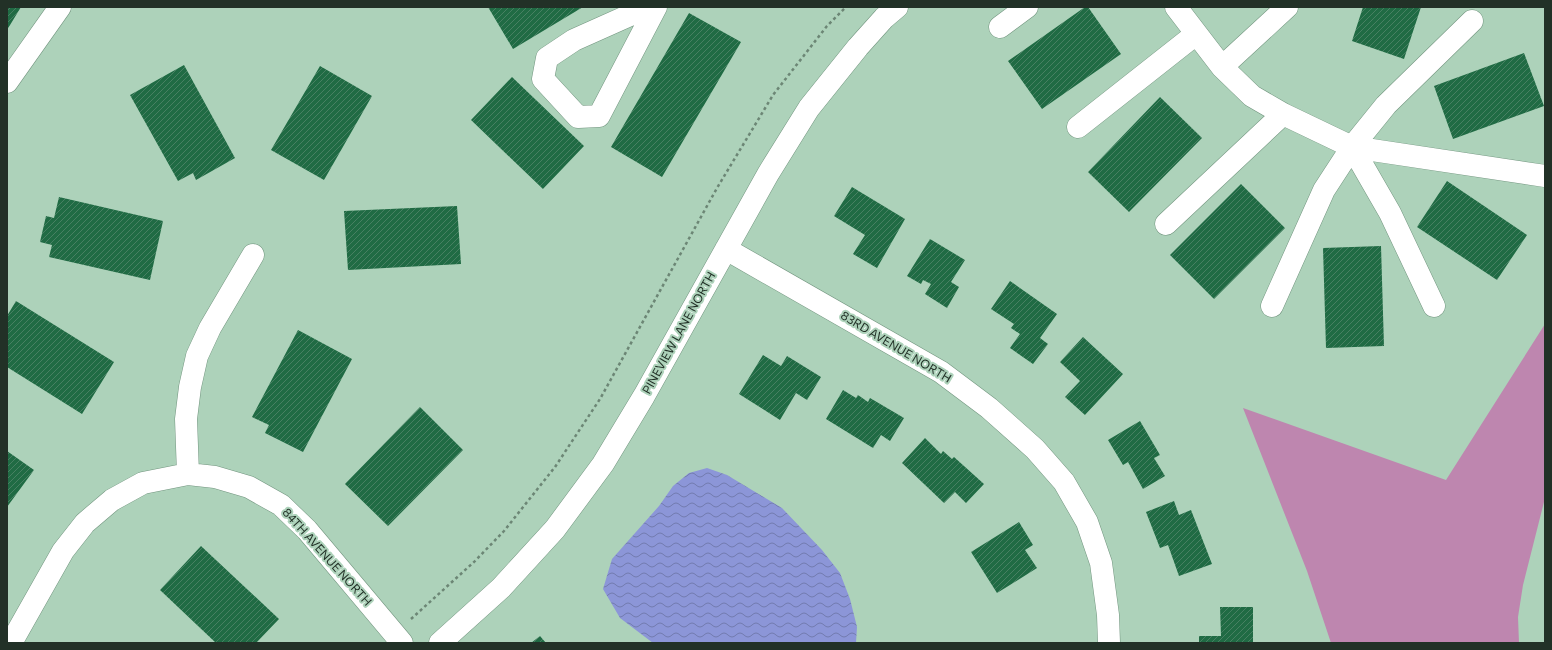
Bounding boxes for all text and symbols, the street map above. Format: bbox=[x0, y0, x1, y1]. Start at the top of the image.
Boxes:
street label: PINEVIEW LANE NORTH bbox=[639, 269, 718, 396]
street label: 83RD AVENUE NORTH bbox=[839, 308, 954, 385]
street label: 84TH AVENUE NORTH bbox=[280, 505, 375, 608]

